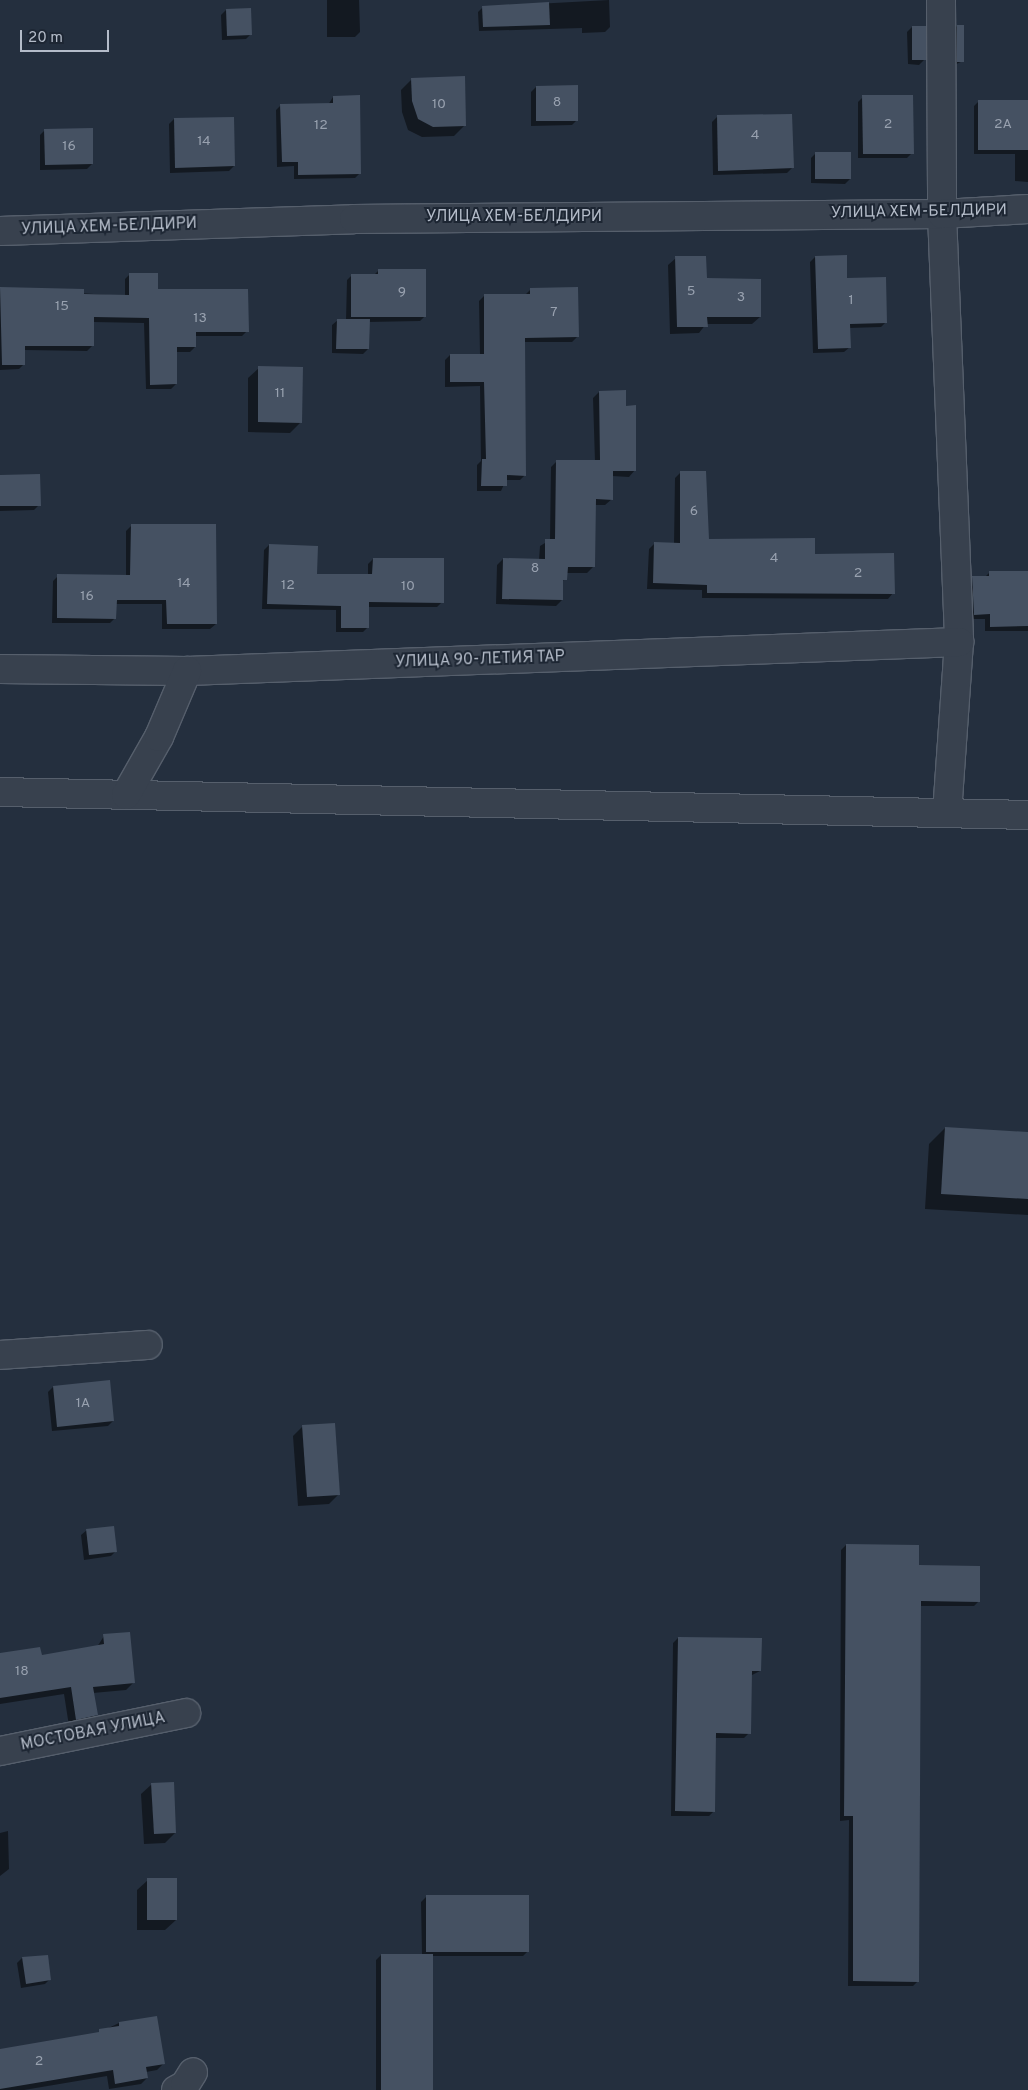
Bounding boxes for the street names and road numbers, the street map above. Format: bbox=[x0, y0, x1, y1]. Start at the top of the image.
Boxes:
street label: УЛИЦА ХЕМ-БЕЛДИРИ bbox=[830, 201, 1008, 223]
street label: УЛИЦА ХЕМ-БЕЛДИРИ bbox=[426, 207, 602, 227]
street label: УЛИЦА ХЕМ-БЕЛДИРИ bbox=[20, 214, 198, 240]
street label: УЛИЦА 90-ЛЕТИЯ ТАР bbox=[394, 647, 566, 673]
street label: МОСТОВАЯ УЛИЦА bbox=[19, 1709, 167, 1755]

